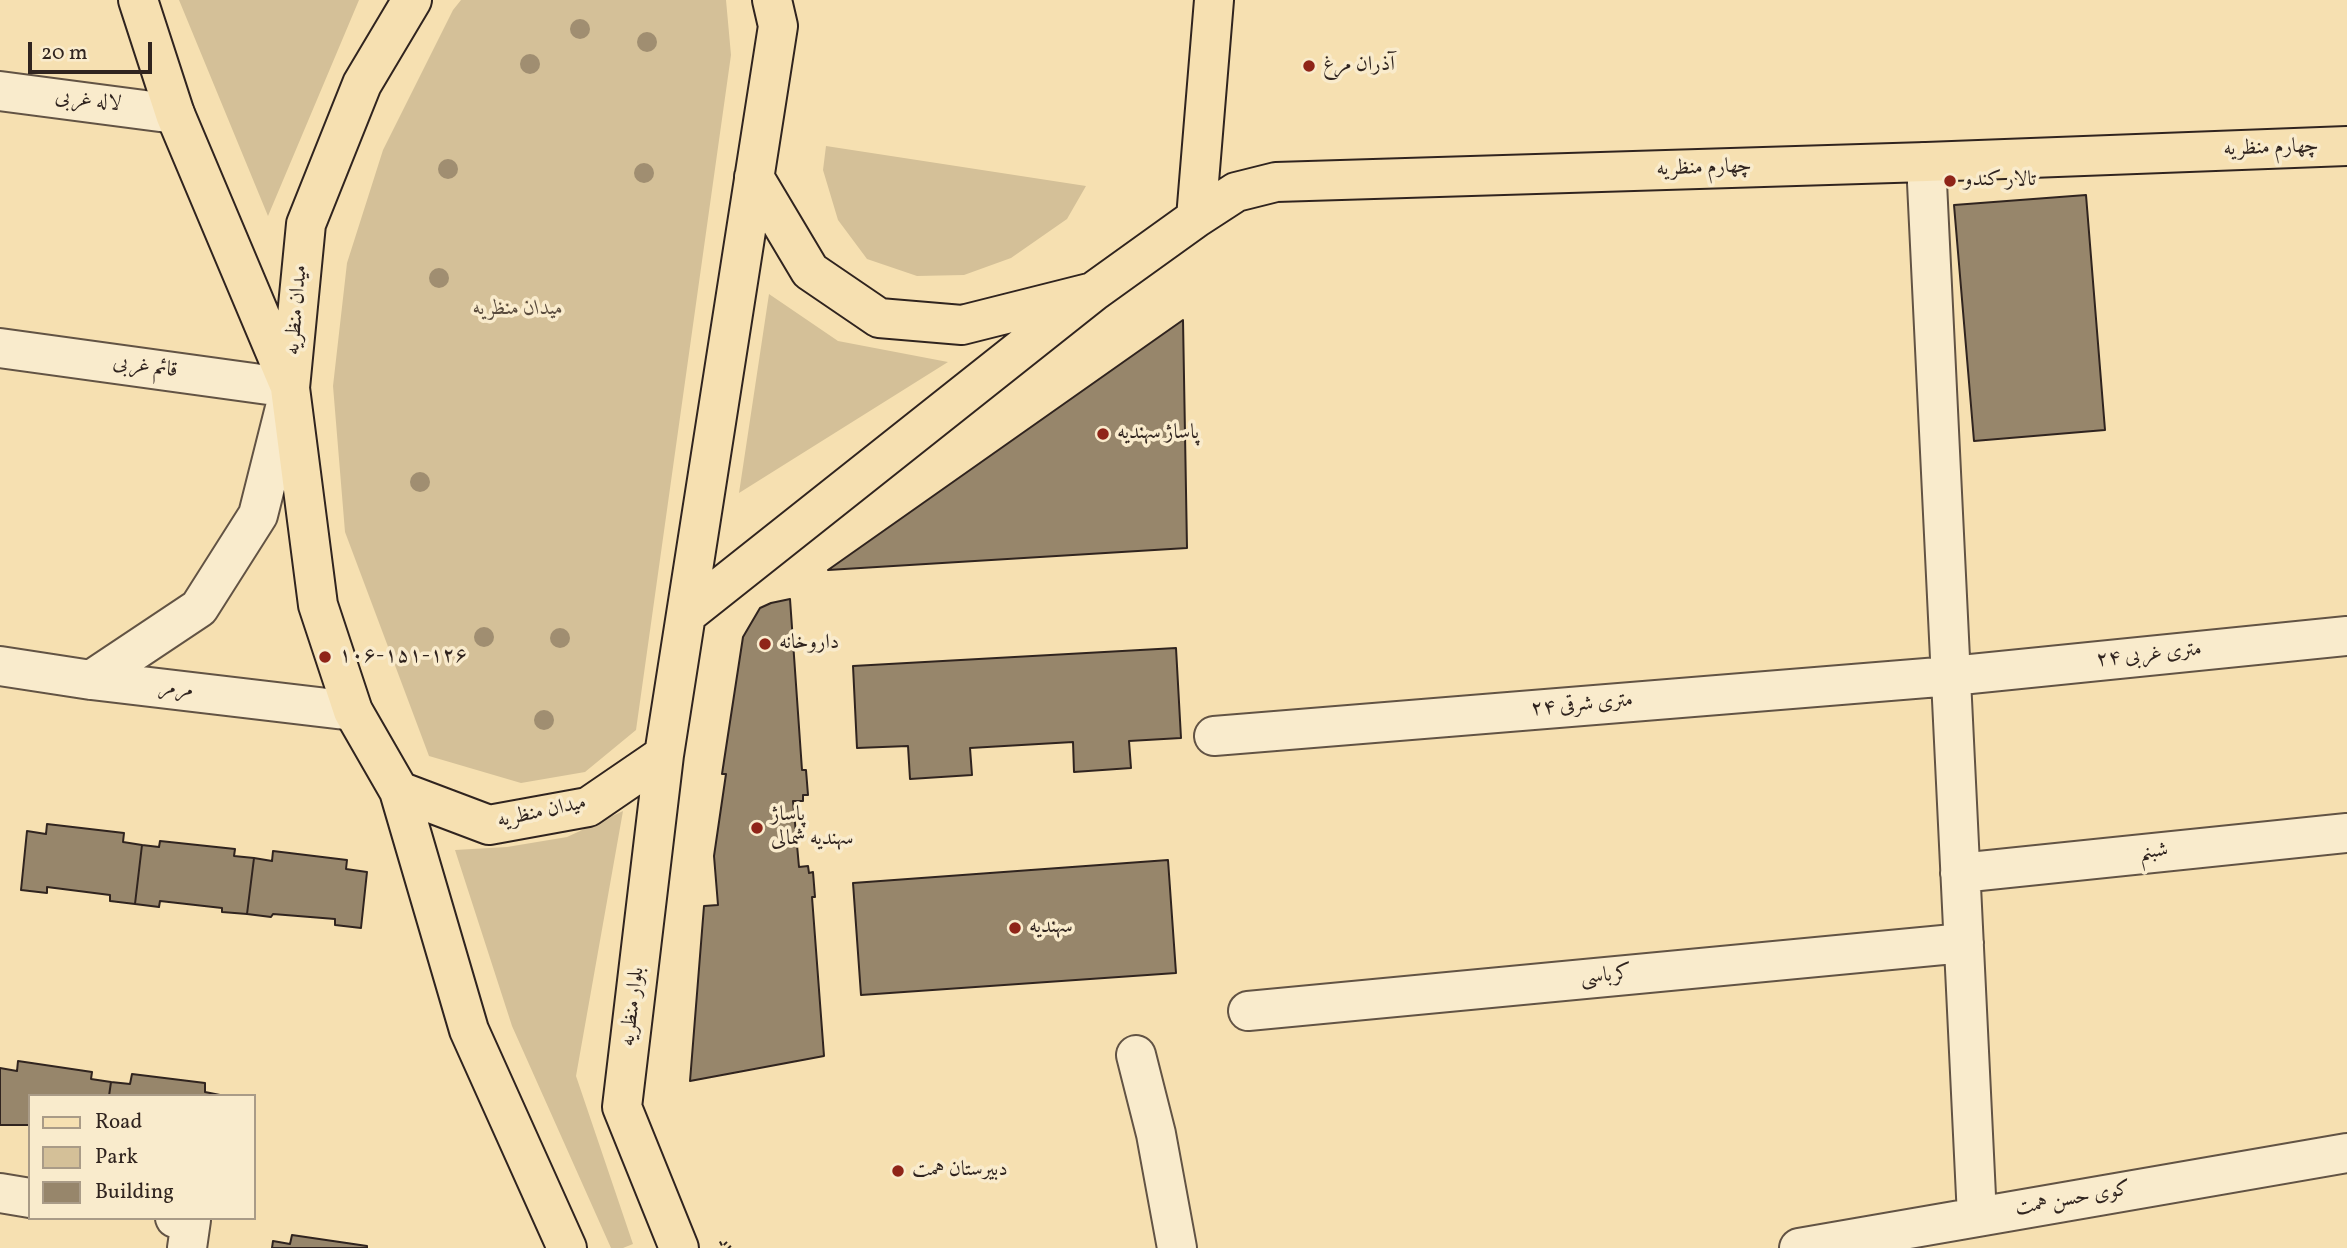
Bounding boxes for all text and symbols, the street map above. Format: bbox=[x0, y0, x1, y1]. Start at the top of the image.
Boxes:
scale bar bbox=[32, 28, 156, 72]
text: 20 m bbox=[41, 39, 87, 68]
place label: آذران مرغ bbox=[1323, 53, 1395, 79]
marker: آذران مرغ bbox=[1301, 58, 1317, 74]
street label: لاله غربی bbox=[54, 85, 122, 119]
street label: چهارم منظریه bbox=[2223, 135, 2319, 163]
street label: چهارم منظریه bbox=[1656, 155, 1752, 183]
place label: تالار کندو bbox=[1964, 168, 2036, 194]
marker: تالار کندو bbox=[1942, 173, 1958, 189]
street label: ميدان منظریه bbox=[282, 264, 314, 356]
park label: میدان منظریه bbox=[473, 297, 563, 323]
street label: قائم غربی bbox=[111, 351, 179, 385]
place label: پاساژ سهندیه bbox=[1117, 421, 1199, 447]
marker: پاساژ سهندیه bbox=[1095, 426, 1111, 442]
place label: داروخانه bbox=[779, 631, 839, 657]
marker: داروخانه bbox=[757, 636, 773, 652]
street label: ۲۴ متری غربی bbox=[2095, 638, 2203, 674]
place label: ۱۰۶-۱۵۱-۱۲۶ bbox=[339, 644, 467, 670]
marker: ۱۰۶-۱۵۱-۱۲۶ bbox=[317, 649, 333, 665]
street label: مرمر bbox=[157, 675, 195, 705]
street label: ۲۴ متری شرقی bbox=[1530, 689, 1634, 723]
street label: ميدان منظریه bbox=[495, 791, 589, 835]
place label: پاساژ سهندیه شمالی bbox=[771, 803, 854, 853]
marker: پاساژ سهندیه شمالی bbox=[749, 820, 765, 836]
street label: شبنم bbox=[2138, 839, 2170, 867]
place label: سهندیه bbox=[1029, 915, 1073, 941]
marker: سهندیه bbox=[1007, 920, 1023, 936]
street label: کرباسی bbox=[1580, 962, 1632, 992]
street label: بلوار منظریه bbox=[617, 966, 651, 1048]
legend bbox=[28, 1094, 256, 1220]
text: Road bbox=[95, 1108, 142, 1137]
text: Park bbox=[95, 1143, 138, 1172]
place label: دبیرستان همت bbox=[912, 1158, 1008, 1184]
marker: دبیرستان همت bbox=[890, 1163, 906, 1179]
street label: کوی حسن همت bbox=[2013, 1177, 2133, 1223]
text: Building bbox=[95, 1178, 174, 1207]

